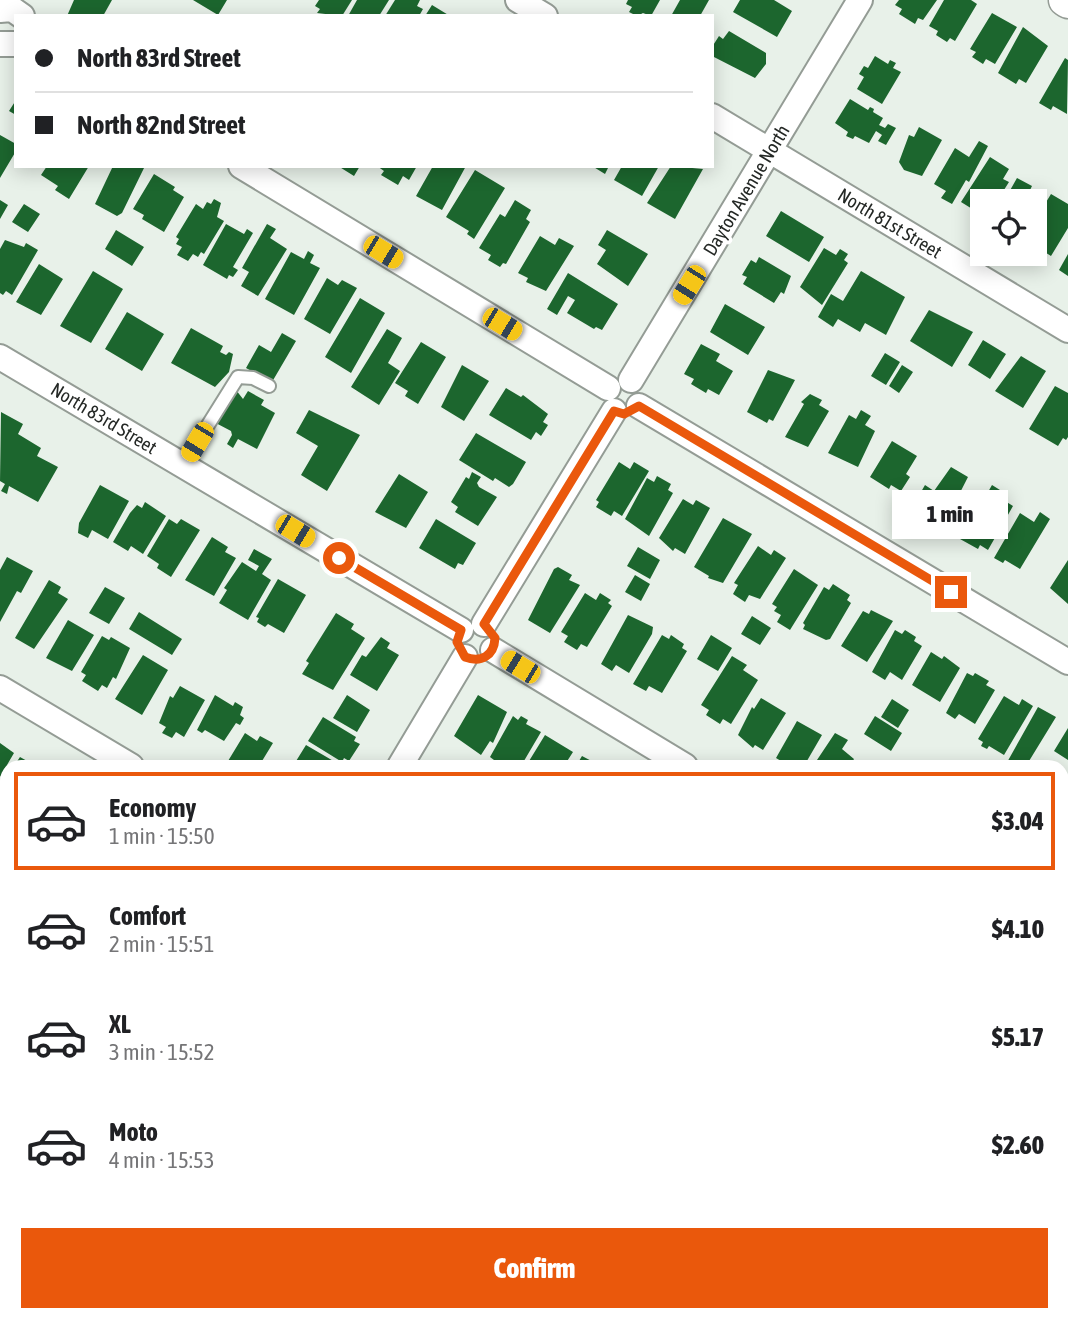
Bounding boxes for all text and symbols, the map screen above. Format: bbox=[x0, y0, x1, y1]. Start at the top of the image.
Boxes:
text: North 83rd Street bbox=[77, 43, 241, 73]
text: North 82nd Street bbox=[77, 110, 246, 140]
street label: Dayton Avenue North bbox=[698, 121, 794, 259]
street label: North 81st Street bbox=[834, 183, 946, 263]
map controls bbox=[970, 189, 1047, 266]
button: locate bbox=[970, 189, 1047, 266]
car bbox=[360, 232, 407, 272]
car bbox=[669, 262, 710, 308]
car bbox=[479, 304, 526, 344]
street label: North 83rd Street bbox=[47, 378, 161, 458]
car bbox=[178, 419, 217, 465]
callout: 1 min bbox=[893, 490, 1009, 540]
text: 1 min bbox=[927, 501, 973, 527]
car bbox=[272, 511, 319, 551]
route start bbox=[323, 542, 355, 574]
route end bbox=[935, 576, 967, 608]
car bbox=[497, 647, 544, 687]
icon: car bbox=[25, 790, 88, 853]
text: Economy bbox=[109, 793, 196, 823]
text: $3.04 bbox=[992, 806, 1044, 836]
text: 1 min · 15:50 bbox=[109, 823, 215, 849]
icon: car bbox=[25, 898, 88, 961]
text: Comfort bbox=[109, 901, 186, 931]
text: $4.10 bbox=[992, 914, 1044, 944]
text: 2 min · 15:51 bbox=[109, 931, 215, 957]
icon: car bbox=[25, 1006, 88, 1069]
text: XL bbox=[109, 1009, 131, 1039]
text: $5.17 bbox=[992, 1022, 1044, 1052]
text: 3 min · 15:52 bbox=[109, 1039, 215, 1065]
icon: car bbox=[25, 1114, 88, 1177]
text: Moto bbox=[109, 1117, 158, 1147]
text: $2.60 bbox=[992, 1130, 1044, 1160]
text: 4 min · 15:53 bbox=[109, 1147, 215, 1173]
button: Confirm bbox=[21, 1228, 1048, 1308]

